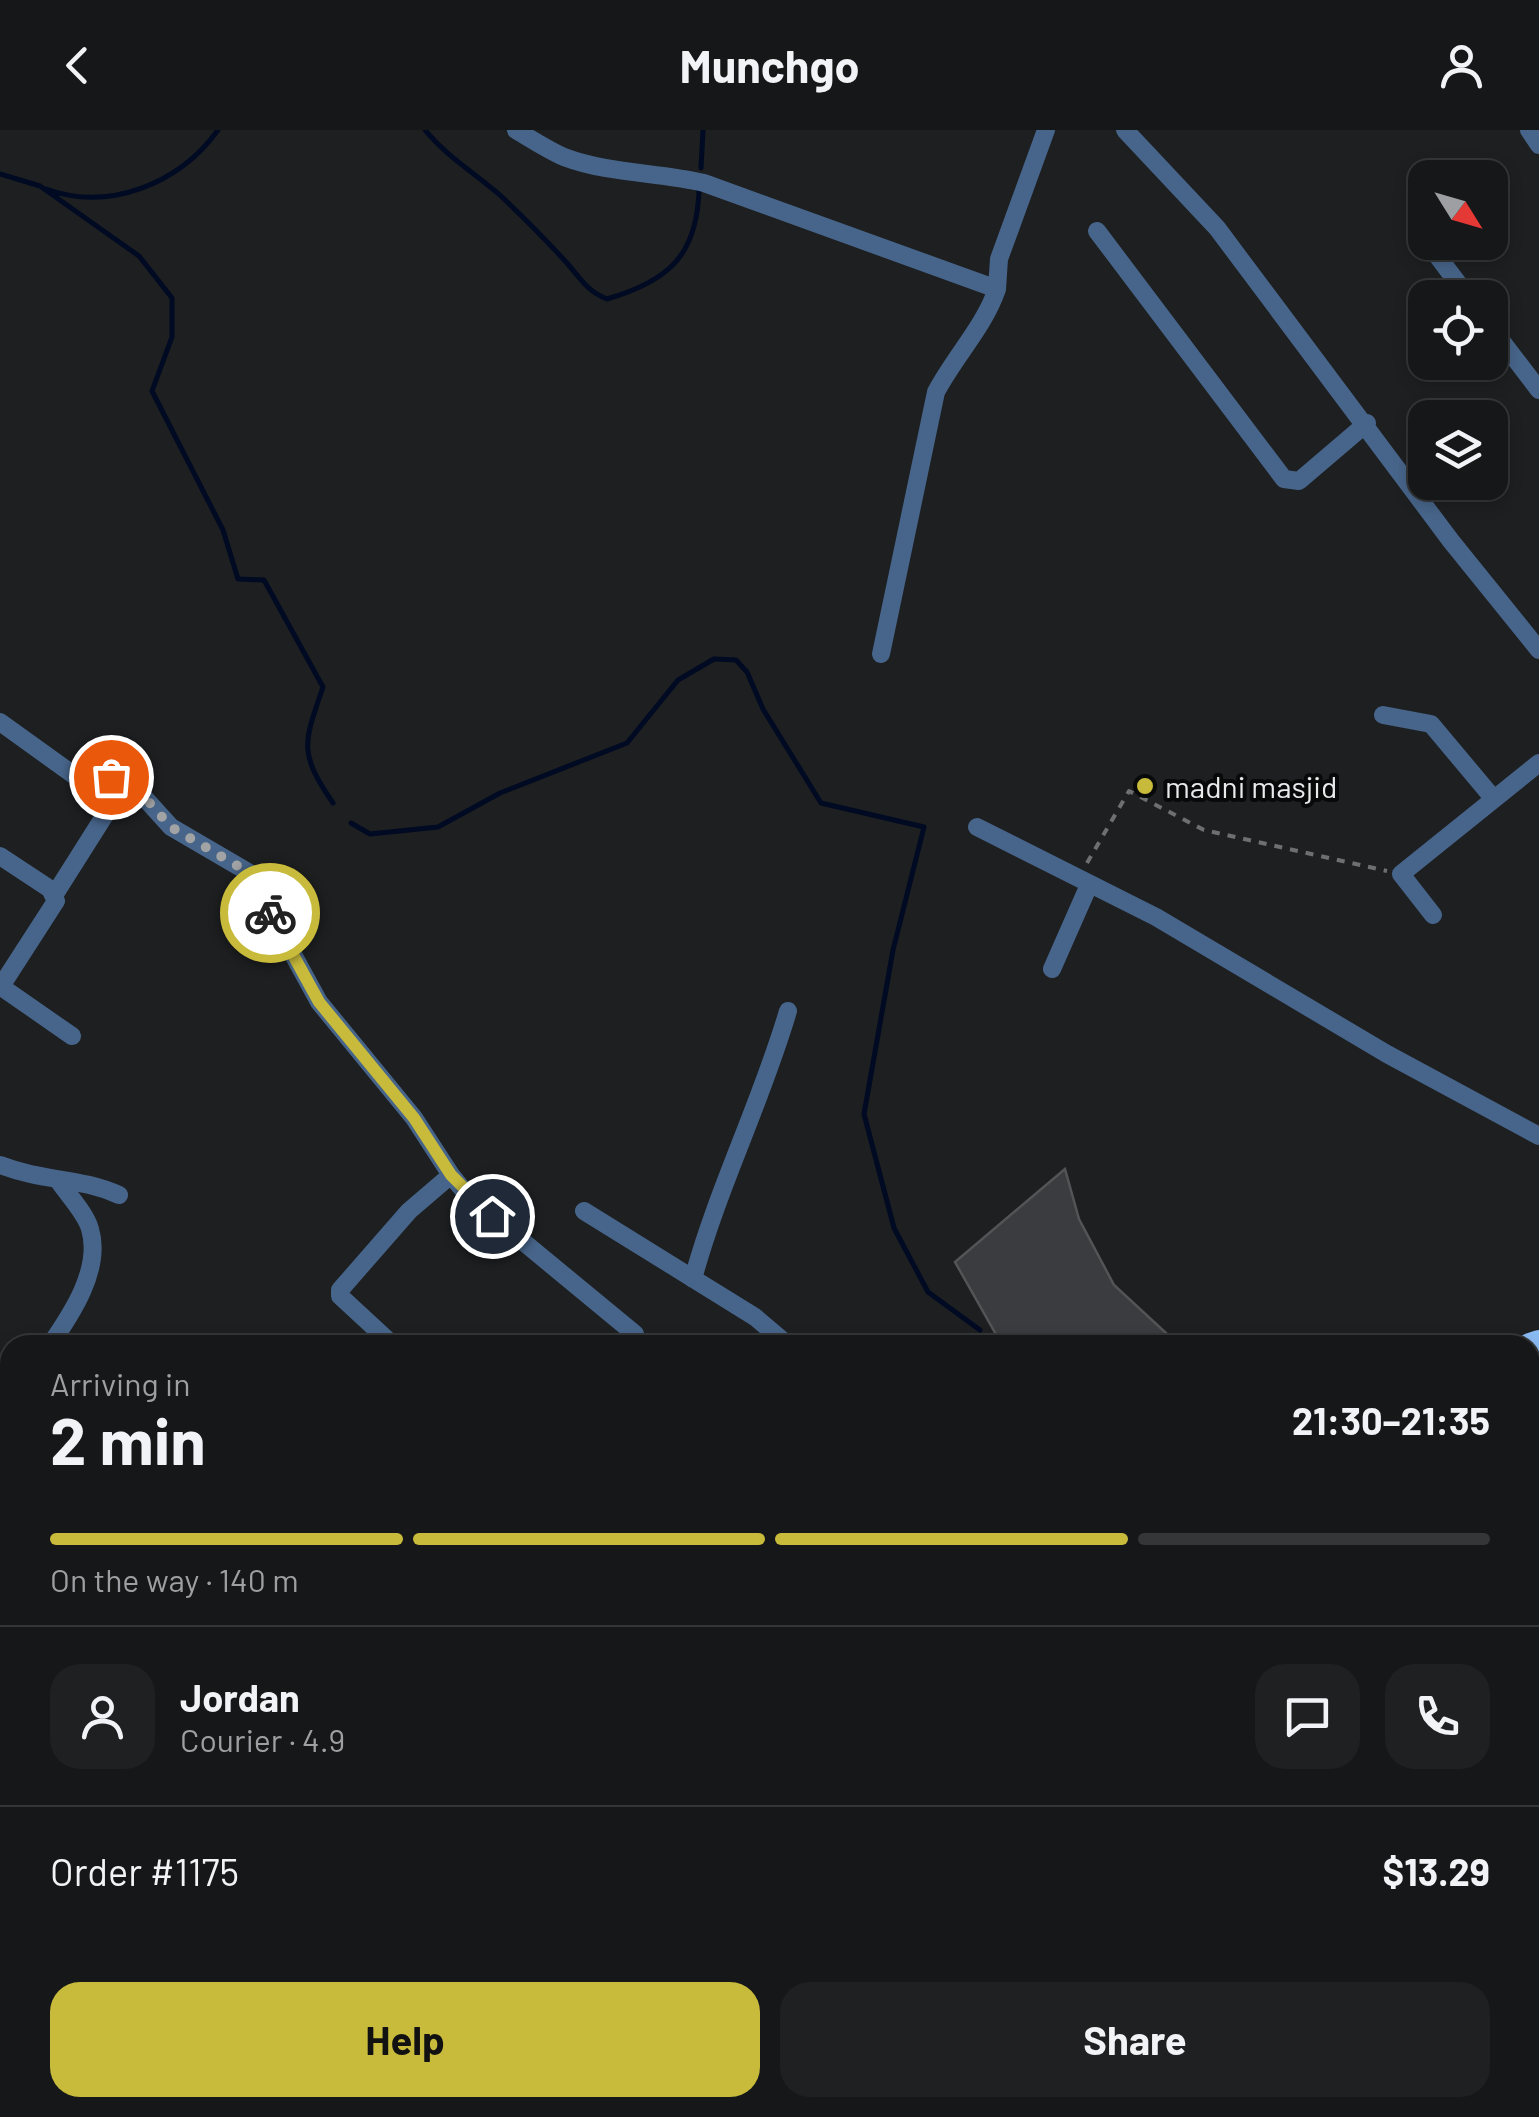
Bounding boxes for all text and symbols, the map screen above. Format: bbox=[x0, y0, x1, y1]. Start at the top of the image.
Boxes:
icon: back bbox=[50, 38, 105, 93]
text: Munchgo bbox=[679, 38, 860, 92]
icon: person bbox=[1434, 38, 1489, 93]
north arrow bbox=[1408, 160, 1508, 260]
map controls bbox=[1408, 160, 1508, 500]
button: locate bbox=[1408, 280, 1508, 380]
button: layers bbox=[1408, 400, 1508, 500]
pin bbox=[69, 735, 154, 820]
icon: bag bbox=[84, 750, 139, 805]
place label: madni masjid bbox=[1165, 768, 1337, 804]
marker: madni masjid bbox=[1134, 775, 1156, 797]
courier bbox=[220, 863, 320, 963]
icon: bike bbox=[243, 886, 298, 941]
pin bbox=[450, 1174, 535, 1259]
icon: home bbox=[465, 1189, 520, 1244]
text: Arriving in bbox=[50, 1364, 190, 1402]
text: 21:30–21:35 bbox=[1292, 1397, 1490, 1443]
text: 2 min bbox=[50, 1400, 206, 1478]
text: On the way · 140 m bbox=[50, 1560, 299, 1598]
button: person bbox=[50, 1664, 155, 1769]
button: chat bbox=[1255, 1664, 1360, 1769]
button: phone bbox=[1385, 1664, 1490, 1769]
text: Jordan bbox=[180, 1674, 300, 1720]
text: Courier · 4.9 bbox=[180, 1720, 345, 1758]
text: Order #1175 bbox=[50, 1848, 239, 1894]
text: $13.29 bbox=[1383, 1848, 1490, 1894]
button: Help bbox=[50, 1982, 760, 2097]
button: Share bbox=[780, 1982, 1490, 2097]

